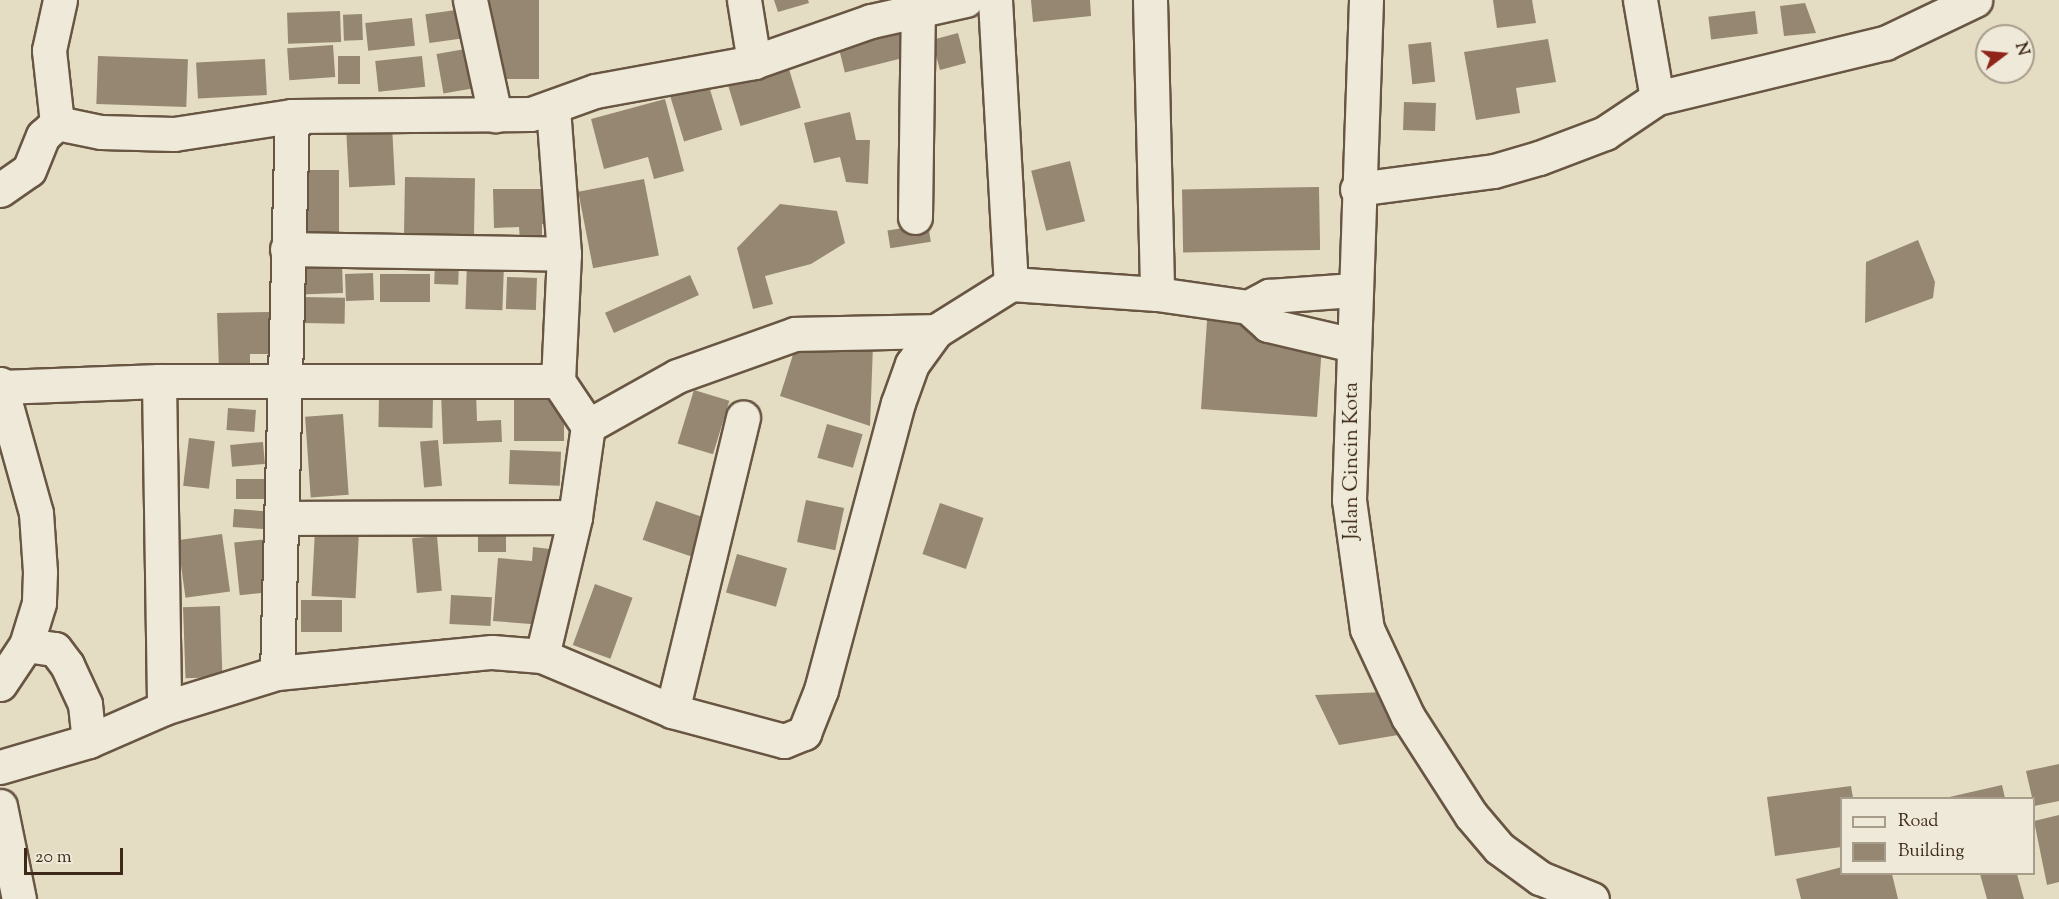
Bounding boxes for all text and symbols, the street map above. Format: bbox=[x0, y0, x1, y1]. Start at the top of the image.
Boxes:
north arrow bbox=[1975, 24, 2035, 84]
text: N bbox=[2008, 40, 2034, 59]
street label: Jalan Cincin Kota bbox=[1339, 382, 1365, 540]
legend bbox=[1840, 797, 2035, 875]
text: Road bbox=[1898, 809, 1938, 835]
scale bar bbox=[27, 836, 126, 874]
text: Building bbox=[1898, 839, 1964, 865]
text: 20 m bbox=[35, 845, 72, 871]

